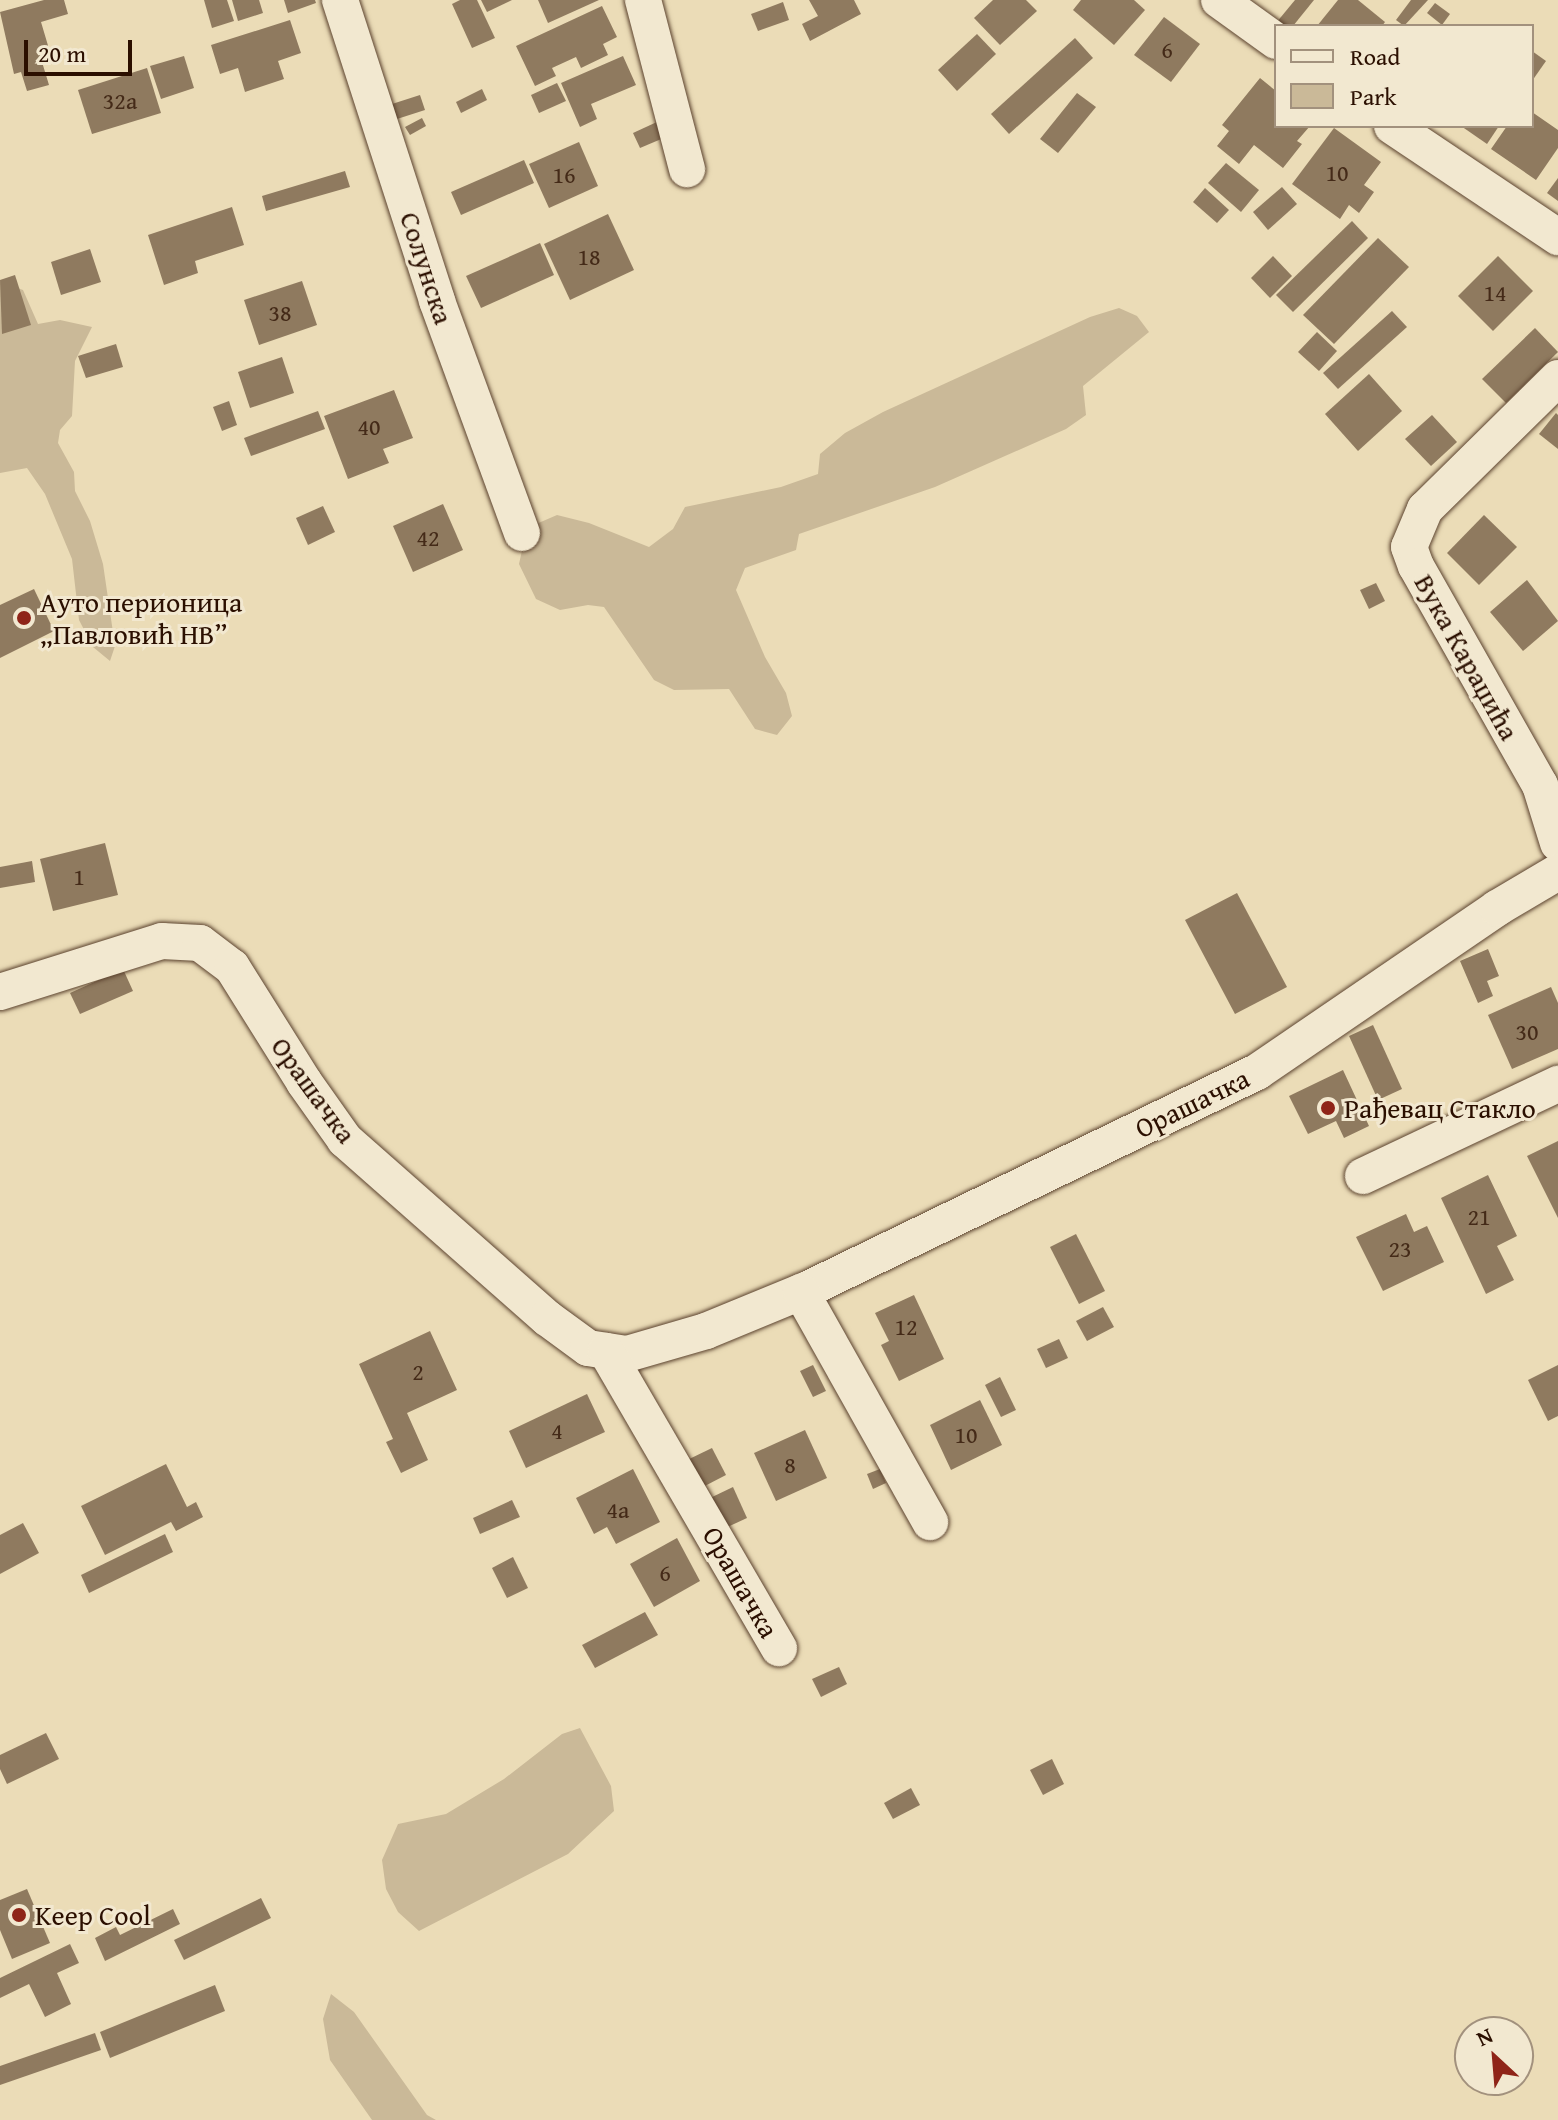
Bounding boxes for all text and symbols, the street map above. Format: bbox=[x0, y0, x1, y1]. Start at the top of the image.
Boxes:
scale bar bbox=[28, 24, 136, 74]
legend bbox=[1274, 24, 1534, 128]
text: 20 m bbox=[38, 36, 86, 71]
house number: 6 bbox=[1161, 36, 1173, 64]
text: Road bbox=[1350, 39, 1400, 74]
text: Park bbox=[1350, 79, 1396, 114]
house number: 32a bbox=[103, 87, 137, 115]
house number: 10 bbox=[1325, 159, 1349, 187]
house number: 16 bbox=[552, 161, 576, 189]
street label: Солунска bbox=[393, 208, 461, 328]
house number: 18 bbox=[577, 243, 601, 271]
house number: 14 bbox=[1483, 279, 1507, 307]
house number: 38 bbox=[268, 299, 292, 327]
house number: 40 bbox=[357, 413, 381, 441]
house number: 42 bbox=[416, 524, 440, 552]
street label: Вука Караџића bbox=[1408, 568, 1526, 746]
place label: Ауто перионица „Павловић НВ” bbox=[40, 585, 242, 651]
marker: Ауто перионица „Павловић НВ” bbox=[15, 609, 33, 627]
house number: 1 bbox=[73, 863, 85, 891]
house number: 30 bbox=[1515, 1018, 1539, 1046]
street label: Орашачка bbox=[264, 1030, 364, 1150]
street label: Орашачка bbox=[1129, 1061, 1255, 1145]
place label: Рађевац Стакло bbox=[1344, 1091, 1536, 1125]
marker: Рађевац Стакло bbox=[1319, 1099, 1337, 1117]
house number: 21 bbox=[1467, 1203, 1491, 1231]
house number: 23 bbox=[1388, 1235, 1412, 1263]
house number: 12 bbox=[894, 1313, 918, 1341]
house number: 2 bbox=[412, 1358, 424, 1386]
house number: 4 bbox=[551, 1417, 563, 1445]
house number: 10 bbox=[954, 1421, 978, 1449]
house number: 8 bbox=[784, 1451, 796, 1479]
house number: 4a bbox=[607, 1496, 629, 1524]
street label: Орашачка bbox=[696, 1520, 786, 1644]
house number: 6 bbox=[659, 1559, 671, 1587]
place label: Keep Cool bbox=[35, 1898, 151, 1932]
marker: Keep Cool bbox=[10, 1906, 28, 1924]
north arrow bbox=[1454, 2016, 1534, 2096]
text: N bbox=[1471, 2019, 1498, 2054]

